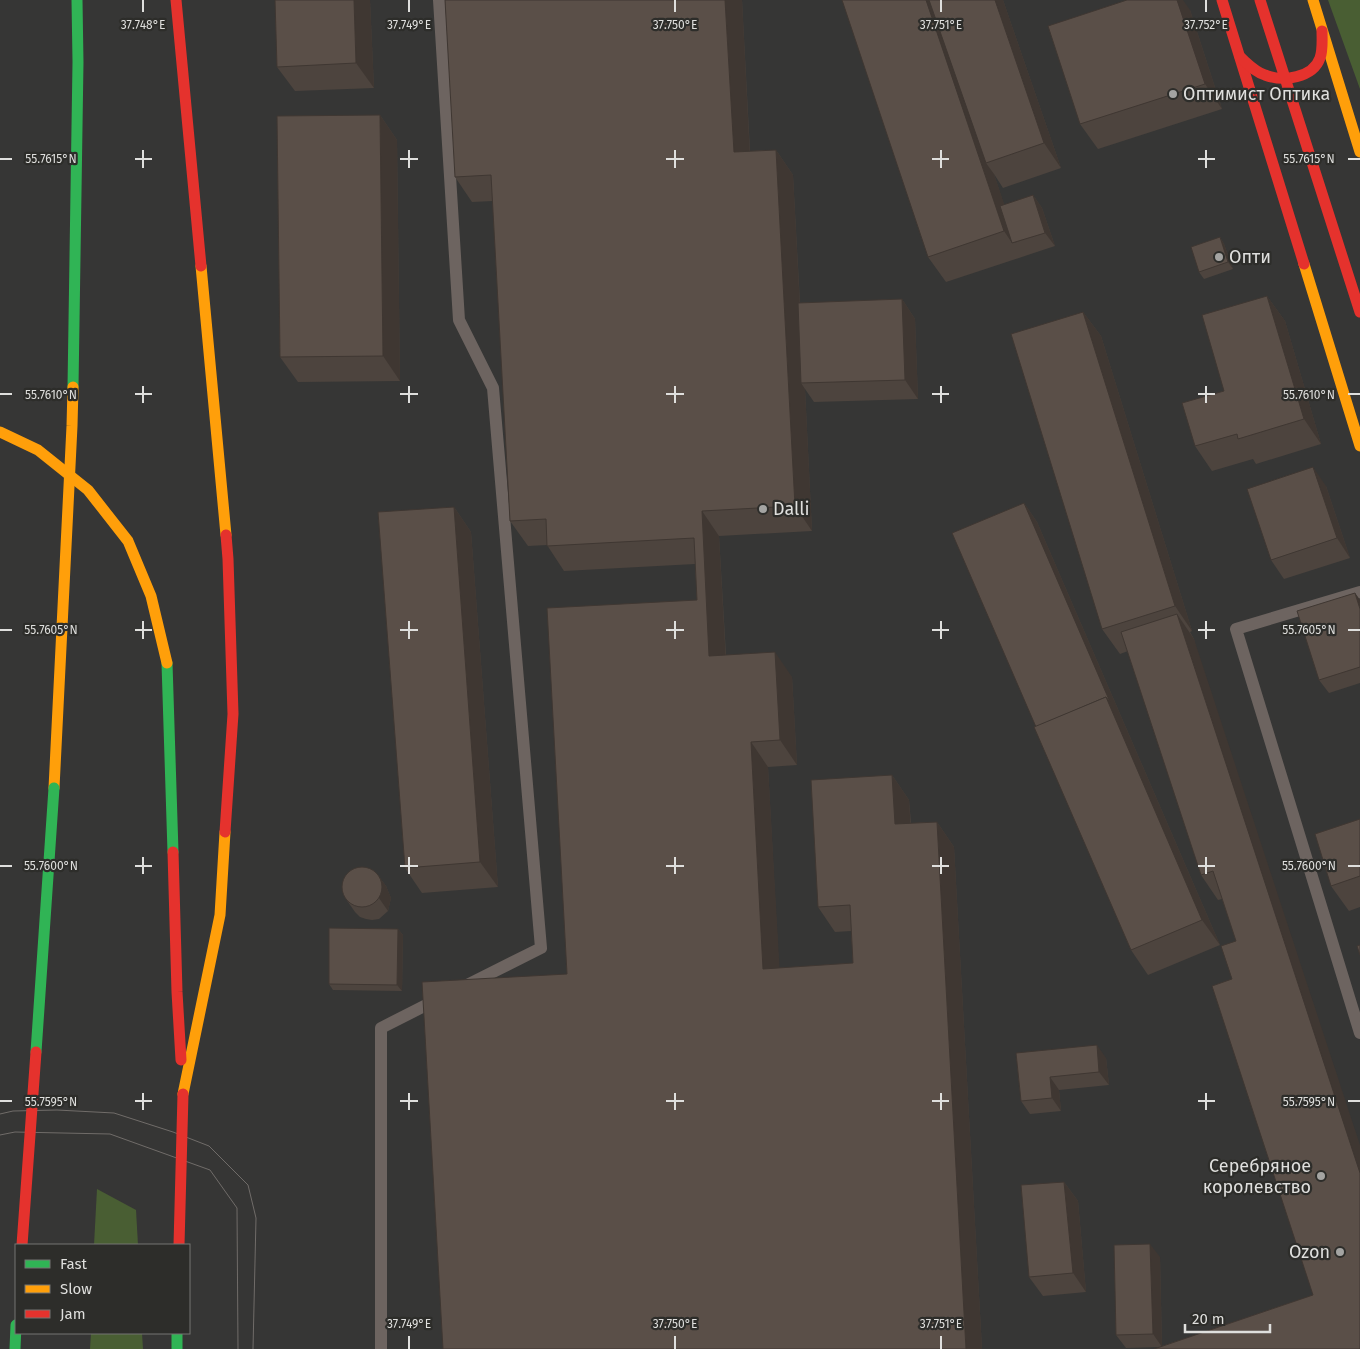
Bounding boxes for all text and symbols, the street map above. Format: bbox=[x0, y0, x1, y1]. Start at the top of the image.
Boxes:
text: 37.748°E bbox=[121, 18, 165, 32]
text: 37.749°E bbox=[387, 18, 431, 32]
text: 37.750°E bbox=[653, 18, 697, 32]
text: 37.751°E bbox=[920, 18, 962, 32]
text: 37.752°E bbox=[1184, 18, 1228, 32]
place label: Оптимист Оптика bbox=[1183, 83, 1330, 105]
marker: Оптимист Оптика bbox=[1167, 88, 1179, 100]
text: 55.7615°N bbox=[25, 152, 77, 166]
text: 55.7615°N bbox=[1283, 152, 1335, 166]
place label: Опти bbox=[1229, 246, 1271, 268]
marker: Опти bbox=[1213, 251, 1225, 263]
text: 55.7610°N bbox=[25, 388, 77, 402]
text: 55.7610°N bbox=[1283, 388, 1335, 402]
place label: Dalli bbox=[773, 498, 810, 520]
marker: Dalli bbox=[757, 503, 769, 515]
text: 55.7605°N bbox=[24, 623, 78, 637]
text: 55.7605°N bbox=[1282, 623, 1336, 637]
text: 55.7600°N bbox=[24, 859, 78, 873]
text: 55.7600°N bbox=[1282, 859, 1336, 873]
text: 55.7595°N bbox=[25, 1095, 77, 1109]
text: 55.7595°N bbox=[1283, 1095, 1335, 1109]
place label: Серебряное королевство bbox=[1203, 1155, 1311, 1198]
marker: Серебряное королевство bbox=[1315, 1170, 1327, 1182]
place label: Ozon bbox=[1289, 1241, 1330, 1263]
legend bbox=[15, 1244, 190, 1334]
marker: Ozon bbox=[1334, 1246, 1346, 1258]
text: Fast bbox=[60, 1255, 87, 1273]
text: Slow bbox=[60, 1280, 92, 1298]
scale bar bbox=[1185, 1302, 1270, 1334]
text: Jam bbox=[60, 1305, 86, 1323]
text: 20 m bbox=[1192, 1310, 1225, 1328]
text: 37.749°E bbox=[387, 1317, 431, 1331]
text: 37.750°E bbox=[653, 1317, 697, 1331]
text: 37.751°E bbox=[920, 1317, 962, 1331]

